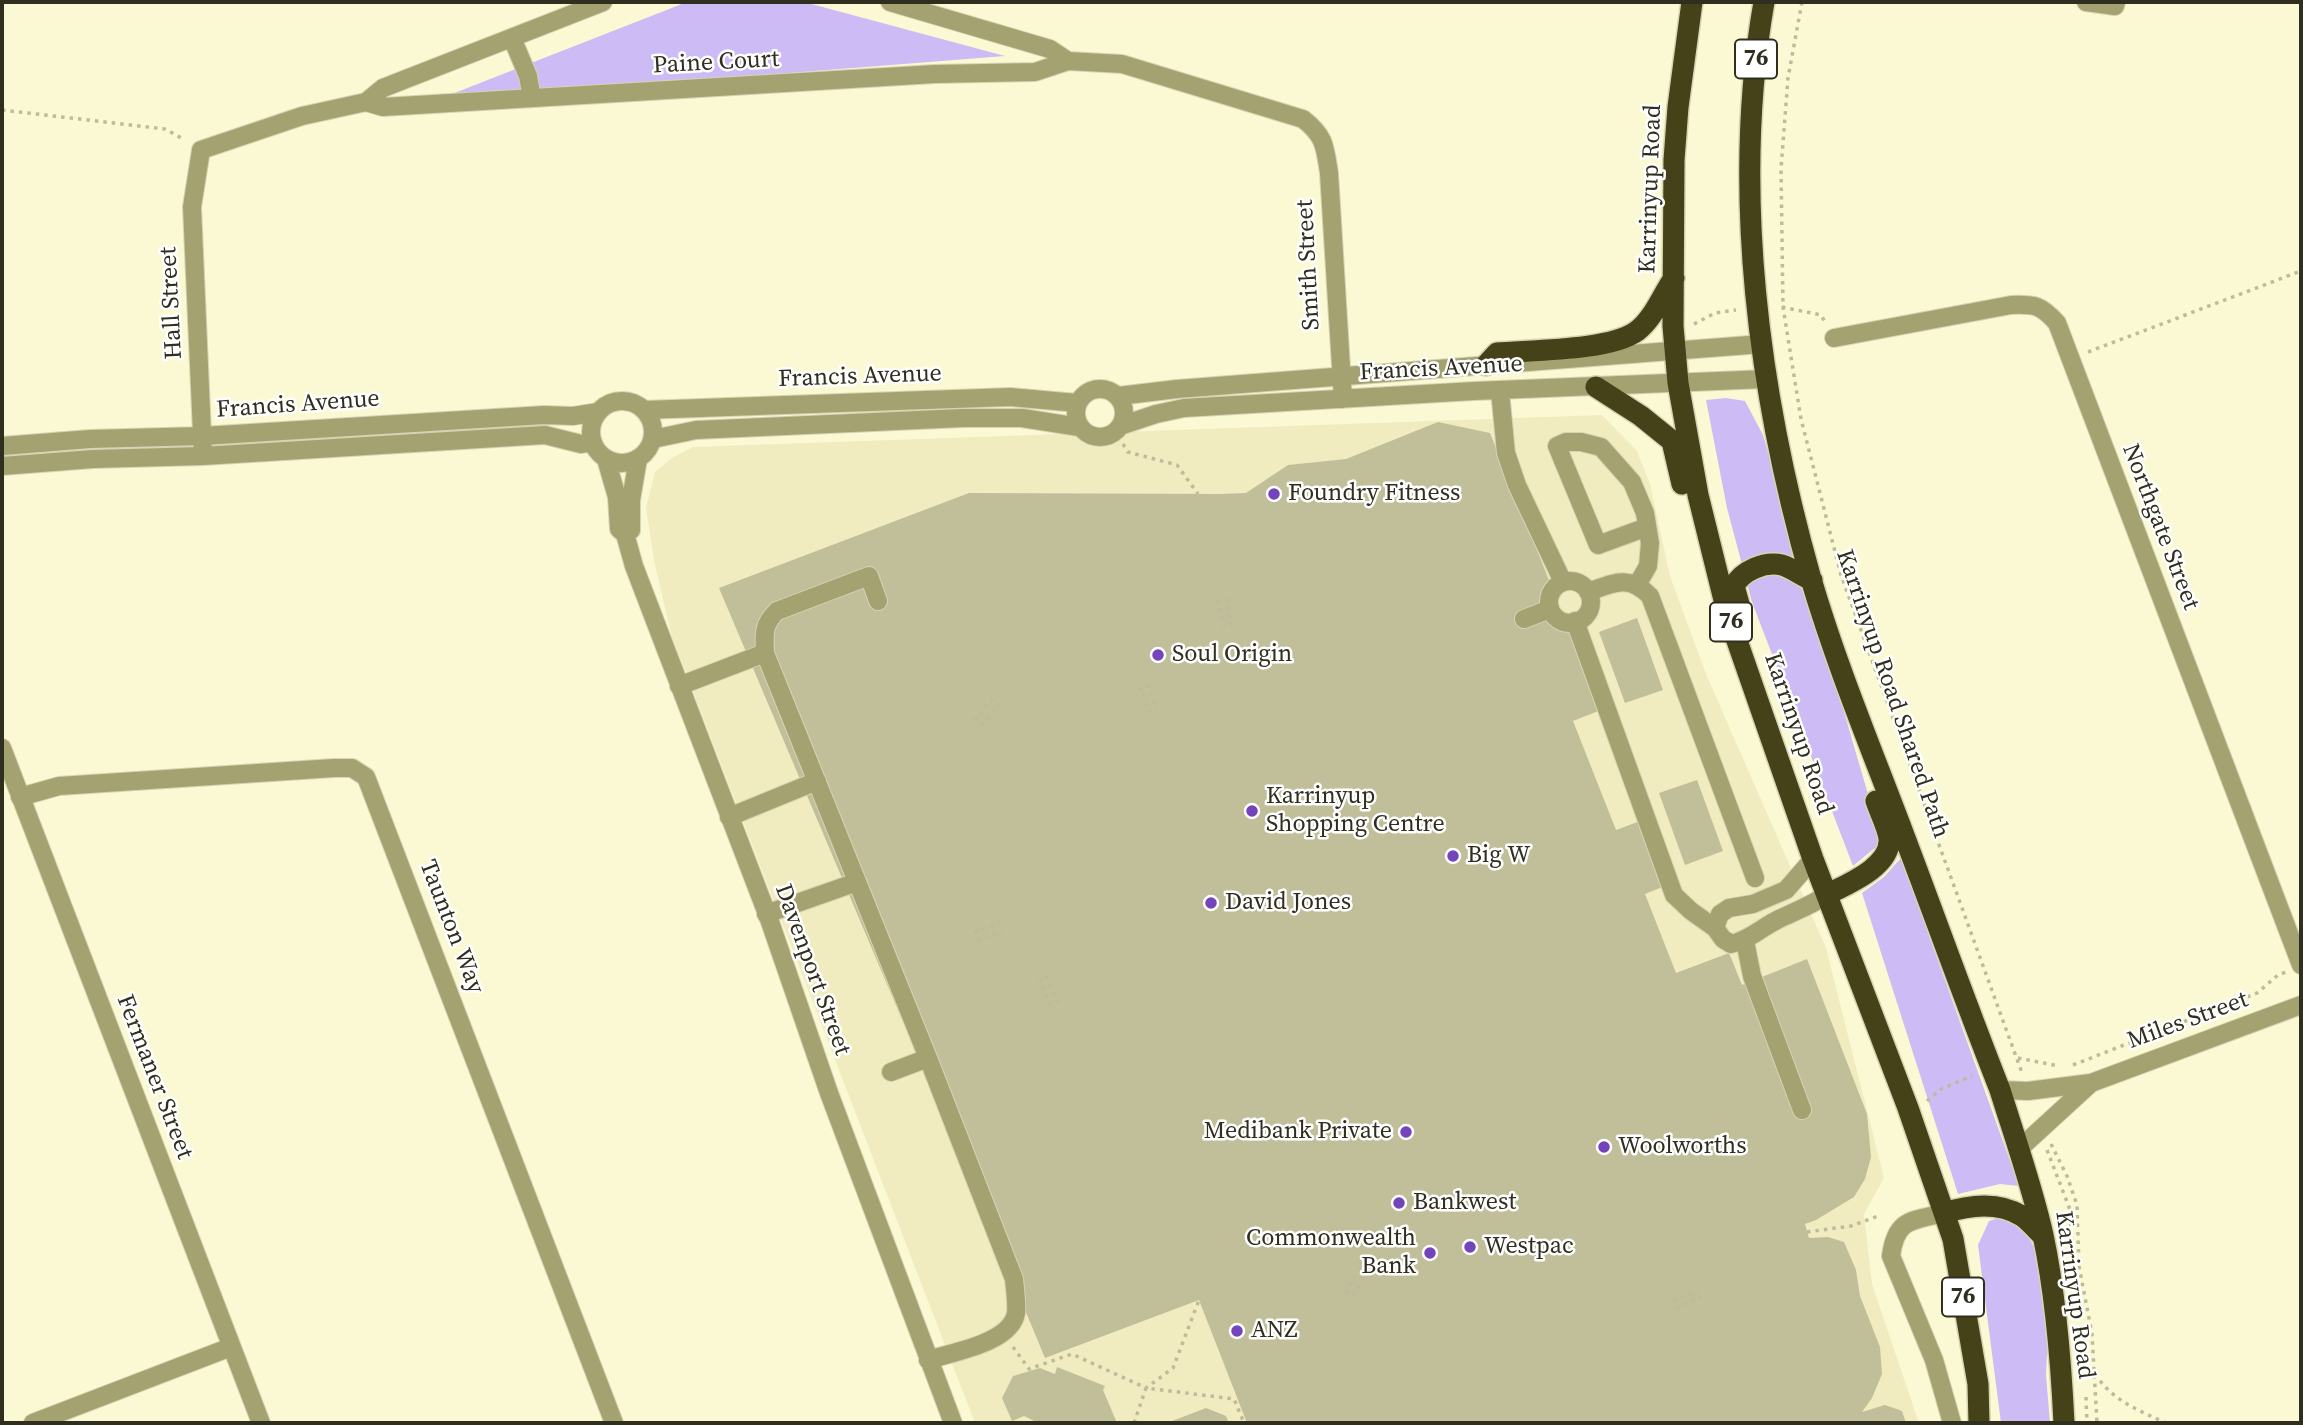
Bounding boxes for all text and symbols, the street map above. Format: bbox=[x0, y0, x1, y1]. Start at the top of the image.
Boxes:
road number: 76 bbox=[1735, 40, 1777, 78]
street label: Paine Court bbox=[652, 45, 780, 81]
street label: Karrinyup Road bbox=[1634, 104, 1668, 274]
street label: Smith Street bbox=[1291, 199, 1327, 331]
street label: Hall Street bbox=[155, 246, 189, 360]
street label: Francis Avenue bbox=[1359, 350, 1523, 388]
street label: Francis Avenue bbox=[778, 360, 942, 394]
street label: Francis Avenue bbox=[215, 385, 381, 425]
street label: Northgate Street bbox=[2115, 440, 2205, 614]
place label: Foundry Fitness bbox=[1288, 480, 1460, 508]
marker: Foundry Fitness bbox=[1266, 486, 1282, 502]
street label: Karrinyup Road Shared Path bbox=[1829, 546, 1955, 842]
road number: 76 bbox=[1710, 602, 1752, 642]
place label: Soul Origin bbox=[1172, 641, 1292, 669]
marker: Soul Origin bbox=[1150, 647, 1166, 663]
street label: Karrinyup Road bbox=[1757, 649, 1839, 819]
place label: Karrinyup Shopping Centre bbox=[1266, 783, 1445, 839]
marker: Karrinyup Shopping Centre bbox=[1244, 803, 1260, 819]
place label: Big W bbox=[1467, 842, 1530, 870]
marker: Big W bbox=[1445, 848, 1461, 864]
street label: Taunton Way bbox=[412, 856, 490, 998]
street label: Davenport Street bbox=[768, 880, 856, 1060]
place label: David Jones bbox=[1225, 889, 1351, 917]
marker: David Jones bbox=[1203, 895, 1219, 911]
street label: Miles Street bbox=[2124, 986, 2252, 1056]
street label: Fermaner Street bbox=[109, 991, 199, 1163]
place label: Medibank Private bbox=[1204, 1118, 1392, 1146]
marker: Medibank Private bbox=[1398, 1124, 1414, 1140]
place label: Woolworths bbox=[1618, 1133, 1747, 1161]
marker: Woolworths bbox=[1596, 1139, 1612, 1155]
place label: Bankwest bbox=[1413, 1189, 1516, 1217]
marker: Bankwest bbox=[1391, 1195, 1407, 1211]
street label: Karrinyup Road bbox=[2048, 1209, 2100, 1381]
place label: Commonwealth Bank bbox=[1246, 1225, 1416, 1281]
place label: Westpac bbox=[1484, 1233, 1574, 1261]
marker: Westpac bbox=[1462, 1239, 1478, 1255]
marker: Commonwealth Bank bbox=[1422, 1245, 1438, 1261]
road number: 76 bbox=[1942, 1278, 1984, 1316]
place label: ANZ bbox=[1251, 1317, 1298, 1345]
marker: ANZ bbox=[1229, 1323, 1245, 1339]

